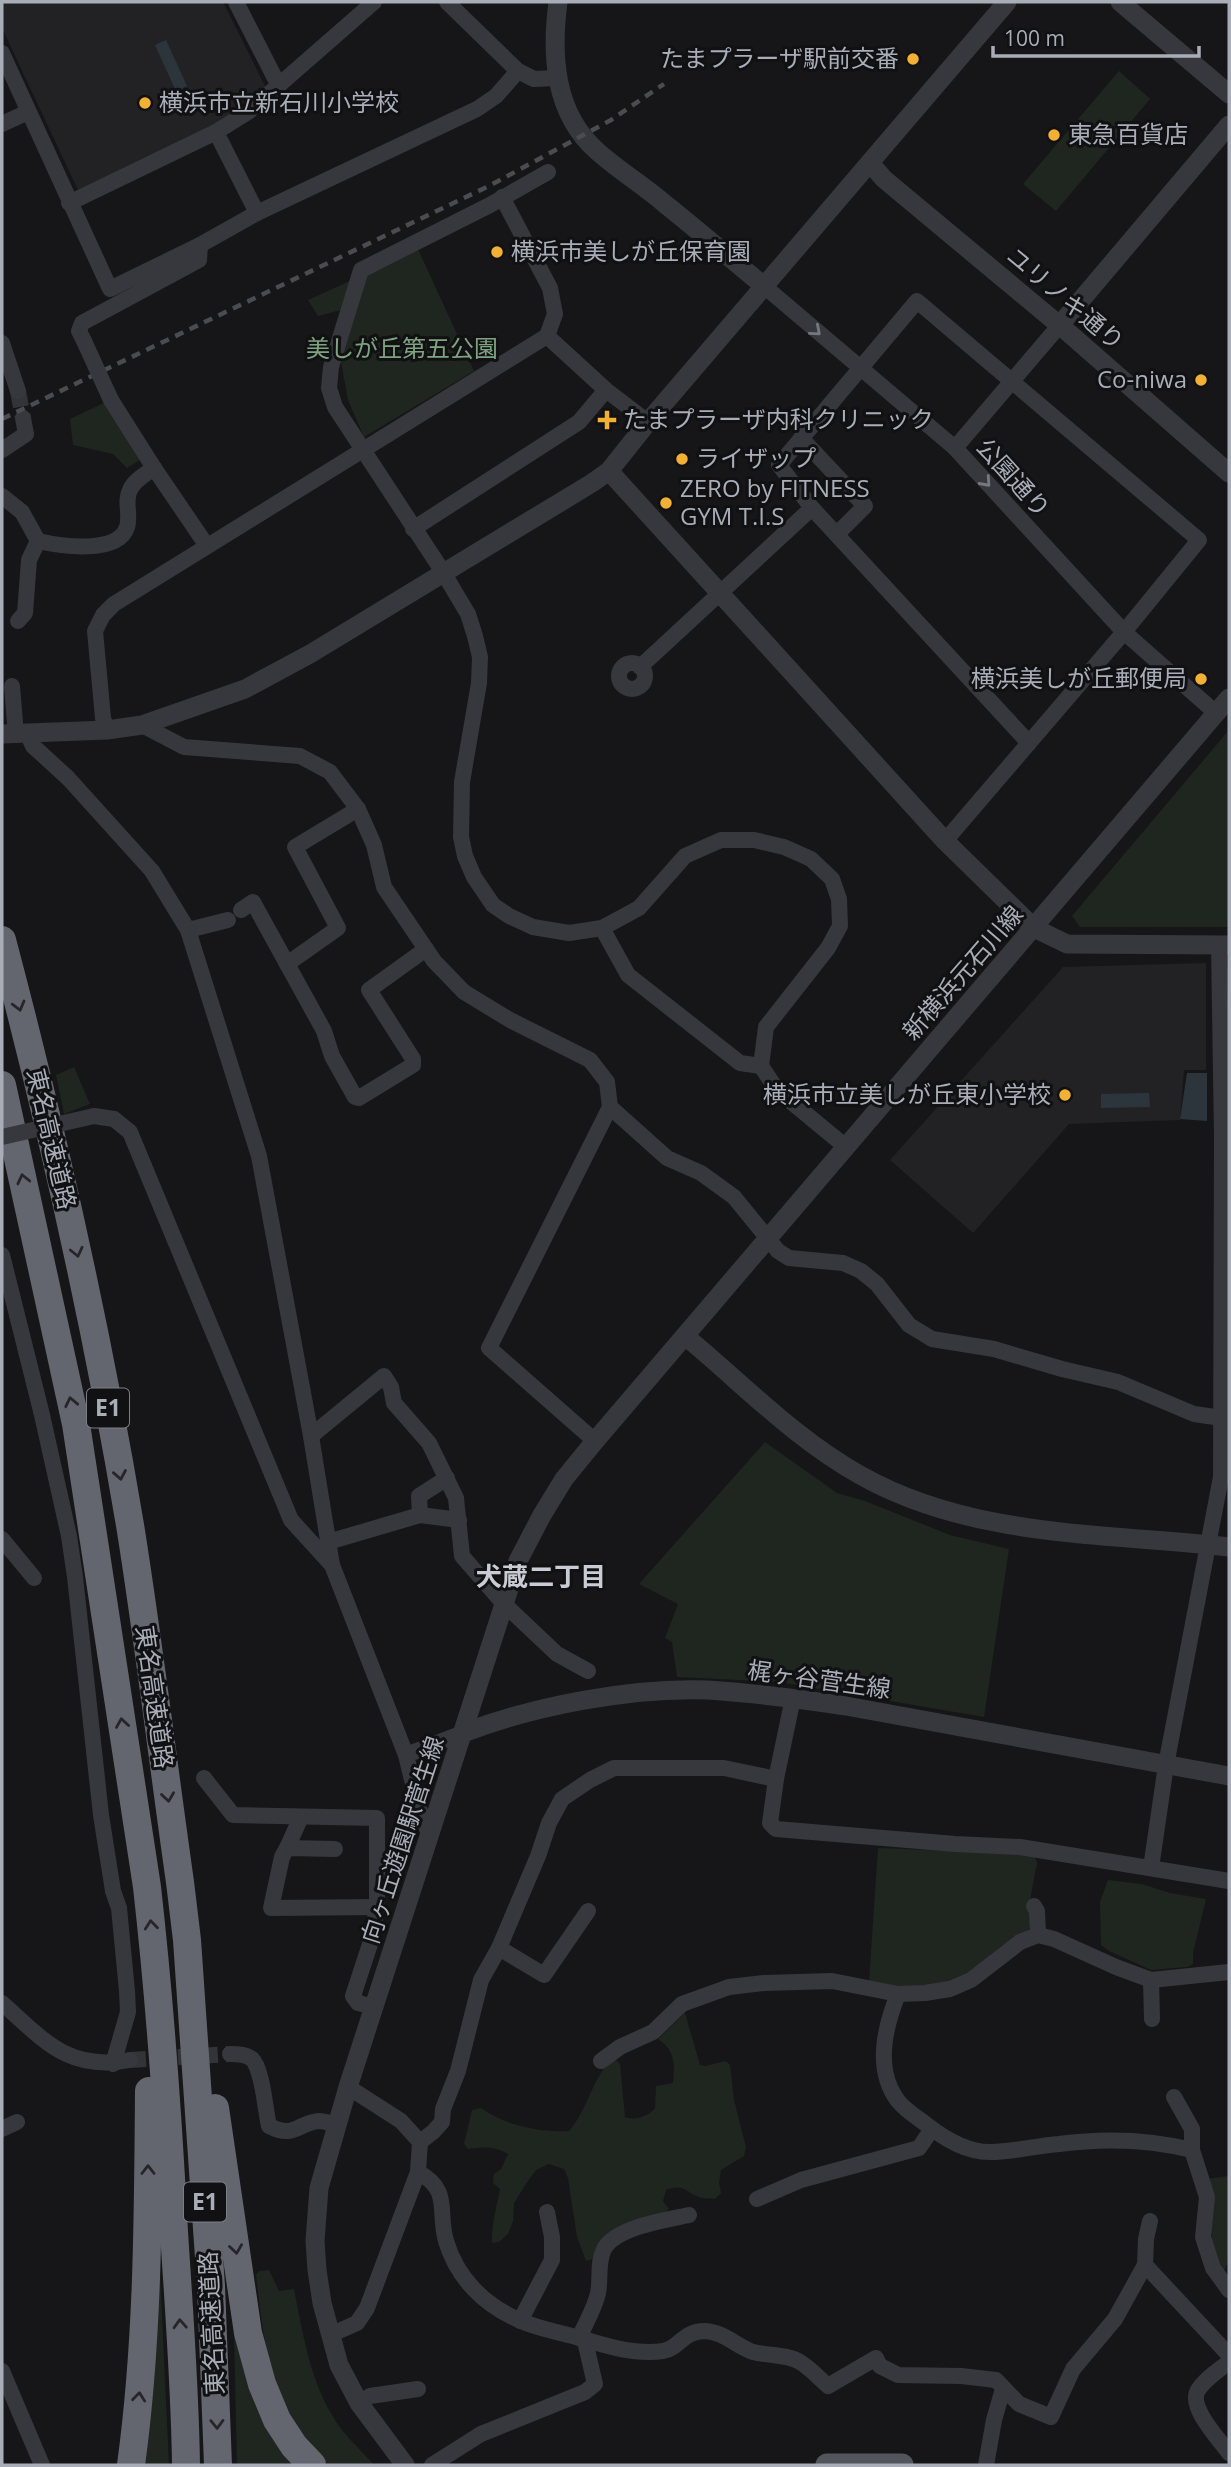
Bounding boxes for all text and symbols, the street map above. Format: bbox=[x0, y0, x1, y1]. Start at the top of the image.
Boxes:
scale bar bbox=[993, 14, 1200, 58]
text: 100 m bbox=[1004, 24, 1065, 52]
place label: たまプラーザ駅前交番 bbox=[660, 41, 899, 74]
marker: たまプラーザ駅前交番 bbox=[905, 51, 921, 67]
place label: 横浜市立新石川小学校 bbox=[159, 85, 399, 118]
marker: 横浜市立新石川小学校 bbox=[137, 95, 153, 111]
place label: 東急百貨店 bbox=[1068, 117, 1188, 150]
marker: 東急百貨店 bbox=[1046, 127, 1062, 143]
place label: 横浜市美しが丘保育園 bbox=[511, 234, 751, 267]
street label: ユリノキ通り bbox=[1000, 239, 1132, 357]
marker: 横浜市美しが丘保育園 bbox=[489, 244, 505, 260]
one-way arrow bbox=[807, 323, 820, 335]
park label: 美しが丘第五公園 bbox=[306, 331, 498, 364]
place label: Co-niwa bbox=[1097, 362, 1187, 395]
marker: Co-niwa bbox=[1193, 372, 1209, 388]
place label: たまプラーザ内科クリニック bbox=[623, 402, 934, 435]
marker: たまプラーザ内科クリニック bbox=[597, 410, 617, 430]
street label: 公園通り bbox=[970, 430, 1058, 524]
place label: ライザップ bbox=[696, 441, 816, 474]
marker: ライザップ bbox=[674, 451, 690, 467]
place label: ZERO by FITNESS GYM T.I.S bbox=[680, 471, 870, 532]
one-way arrow bbox=[977, 474, 990, 487]
marker: ZERO by FITNESS GYM T.I.S bbox=[658, 495, 674, 511]
place label: 横浜美しが丘郵便局 bbox=[971, 661, 1187, 694]
marker: 横浜美しが丘郵便局 bbox=[1193, 671, 1209, 687]
street label: 新横浜元石川線 bbox=[894, 898, 1029, 1046]
one-way arrow bbox=[11, 1000, 25, 1012]
street label: 東名高速道路 bbox=[20, 1065, 85, 1213]
place label: 横浜市立美しが丘東小学校 bbox=[763, 1077, 1051, 1110]
marker: 横浜市立美しが丘東小学校 bbox=[1057, 1087, 1073, 1103]
one-way arrow bbox=[16, 1173, 31, 1185]
one-way arrow bbox=[68, 1246, 83, 1258]
road number: E1 bbox=[87, 1388, 129, 1428]
one-way arrow bbox=[64, 1396, 79, 1408]
one-way arrow bbox=[112, 1469, 127, 1481]
district label: 犬蔵二丁目 bbox=[476, 1558, 606, 1594]
street label: 東名高速道路 bbox=[129, 1623, 182, 1770]
street label: 梶ヶ谷菅生線 bbox=[746, 1652, 893, 1705]
one-way arrow bbox=[115, 1717, 130, 1729]
street label: 向ヶ丘遊園駅菅生線 bbox=[353, 1732, 451, 1947]
one-way arrow bbox=[160, 1791, 175, 1803]
one-way arrow bbox=[144, 1919, 159, 1930]
one-way arrow bbox=[140, 2165, 156, 2175]
road number: E1 bbox=[184, 2182, 226, 2222]
one-way arrow bbox=[228, 2243, 243, 2255]
street label: 東名高速道路 bbox=[190, 2250, 231, 2396]
one-way arrow bbox=[173, 2318, 188, 2329]
one-way arrow bbox=[131, 2392, 146, 2403]
one-way arrow bbox=[209, 2419, 225, 2429]

